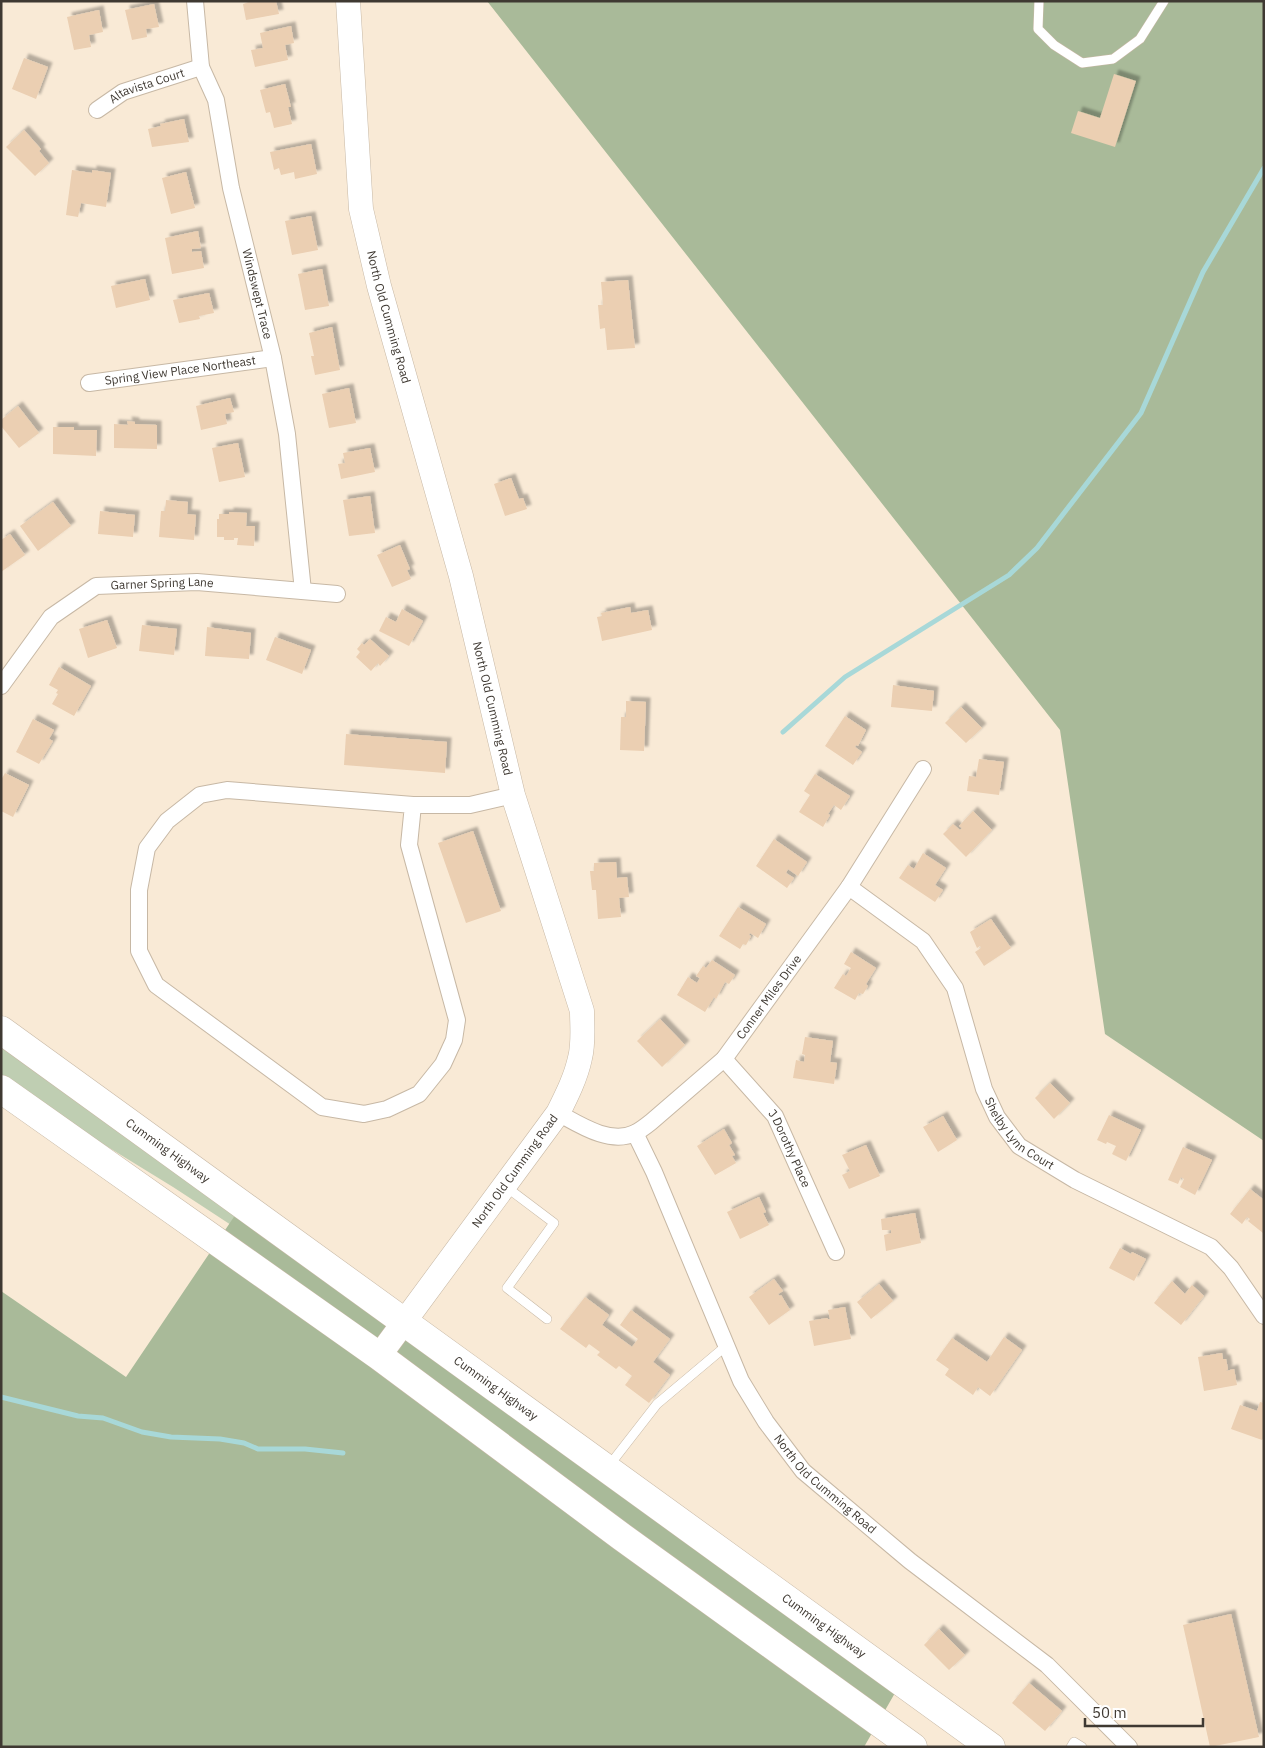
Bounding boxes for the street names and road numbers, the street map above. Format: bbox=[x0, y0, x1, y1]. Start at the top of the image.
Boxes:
street label: Altavista Court bbox=[106, 65, 186, 106]
street label: Windswept Trace bbox=[239, 247, 276, 341]
street label: North Old Cumming Road bbox=[364, 249, 414, 385]
street label: Spring View Place Northeast bbox=[104, 352, 257, 388]
street label: Garner Spring Lane bbox=[110, 574, 215, 592]
street label: North Old Cumming Road bbox=[470, 640, 516, 777]
street label: Conner Miles Drive bbox=[733, 951, 805, 1042]
street label: Shelby Lynn Court bbox=[982, 1095, 1057, 1173]
street label: J Dorothy Place bbox=[765, 1106, 814, 1190]
street label: North Old Cumming Road bbox=[468, 1111, 561, 1230]
street label: Cumming Highway bbox=[123, 1115, 213, 1186]
street label: Cumming Highway bbox=[451, 1352, 541, 1423]
street label: North Old Cumming Road bbox=[771, 1431, 880, 1536]
street label: Cumming Highway bbox=[779, 1590, 869, 1661]

